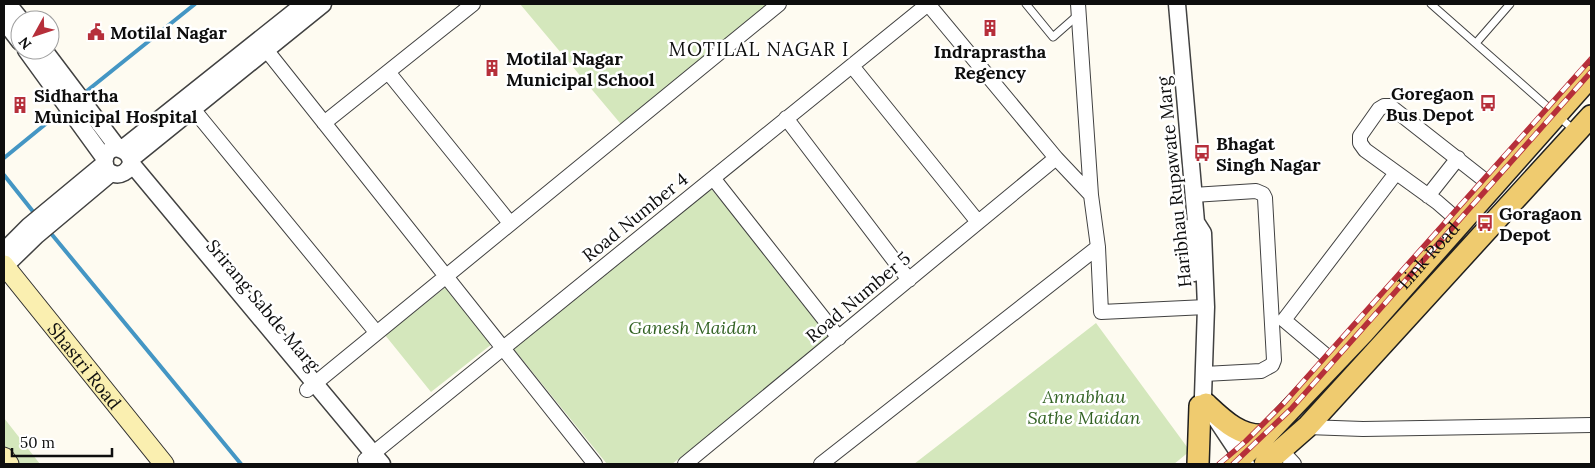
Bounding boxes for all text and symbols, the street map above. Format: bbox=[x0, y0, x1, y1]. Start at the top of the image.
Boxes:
north arrow bbox=[10, 10, 60, 60]
building icon: Indraprastha Regency bbox=[980, 18, 1000, 38]
place label: Motilal Nagar bbox=[110, 21, 227, 44]
public building icon: Motilal Nagar bbox=[86, 22, 106, 42]
text: N bbox=[15, 33, 35, 53]
district label: MOTILAL NAGAR I bbox=[669, 37, 849, 61]
place label: Indraprastha Regency bbox=[934, 40, 1047, 84]
place label: Motilal Nagar Municipal School bbox=[506, 47, 655, 91]
building icon: Motilal Nagar Municipal School bbox=[482, 58, 502, 78]
street label: Haribhau Rupawate Marg bbox=[1151, 74, 1197, 289]
place label: Goregaon Bus Depot bbox=[1386, 82, 1475, 126]
place label: Sidhartha Municipal Hospital bbox=[34, 84, 198, 128]
bus stop icon: Goregaon Bus Depot bbox=[1478, 93, 1498, 113]
building icon: Sidhartha Municipal Hospital bbox=[10, 95, 30, 115]
place label: Bhagat Singh Nagar bbox=[1216, 132, 1321, 176]
bus stop icon: Bhagat Singh Nagar bbox=[1192, 143, 1212, 163]
street label: Road Number 4 bbox=[577, 167, 693, 267]
place label: Goragaon Depot bbox=[1499, 202, 1582, 246]
bus stop icon: Goragaon Depot bbox=[1475, 213, 1495, 233]
street label: Link Road bbox=[1392, 216, 1464, 294]
street label: Srirang Sabde Marg bbox=[201, 235, 325, 376]
street label: Road Number 5 bbox=[801, 247, 915, 347]
park label: Ganesh Maidan bbox=[629, 316, 757, 339]
street label: Shastri Road bbox=[43, 317, 127, 414]
park label: Annabhau Sathe Maidan bbox=[1027, 385, 1141, 429]
scale bar bbox=[12, 426, 112, 458]
text: 50 m bbox=[20, 433, 55, 452]

